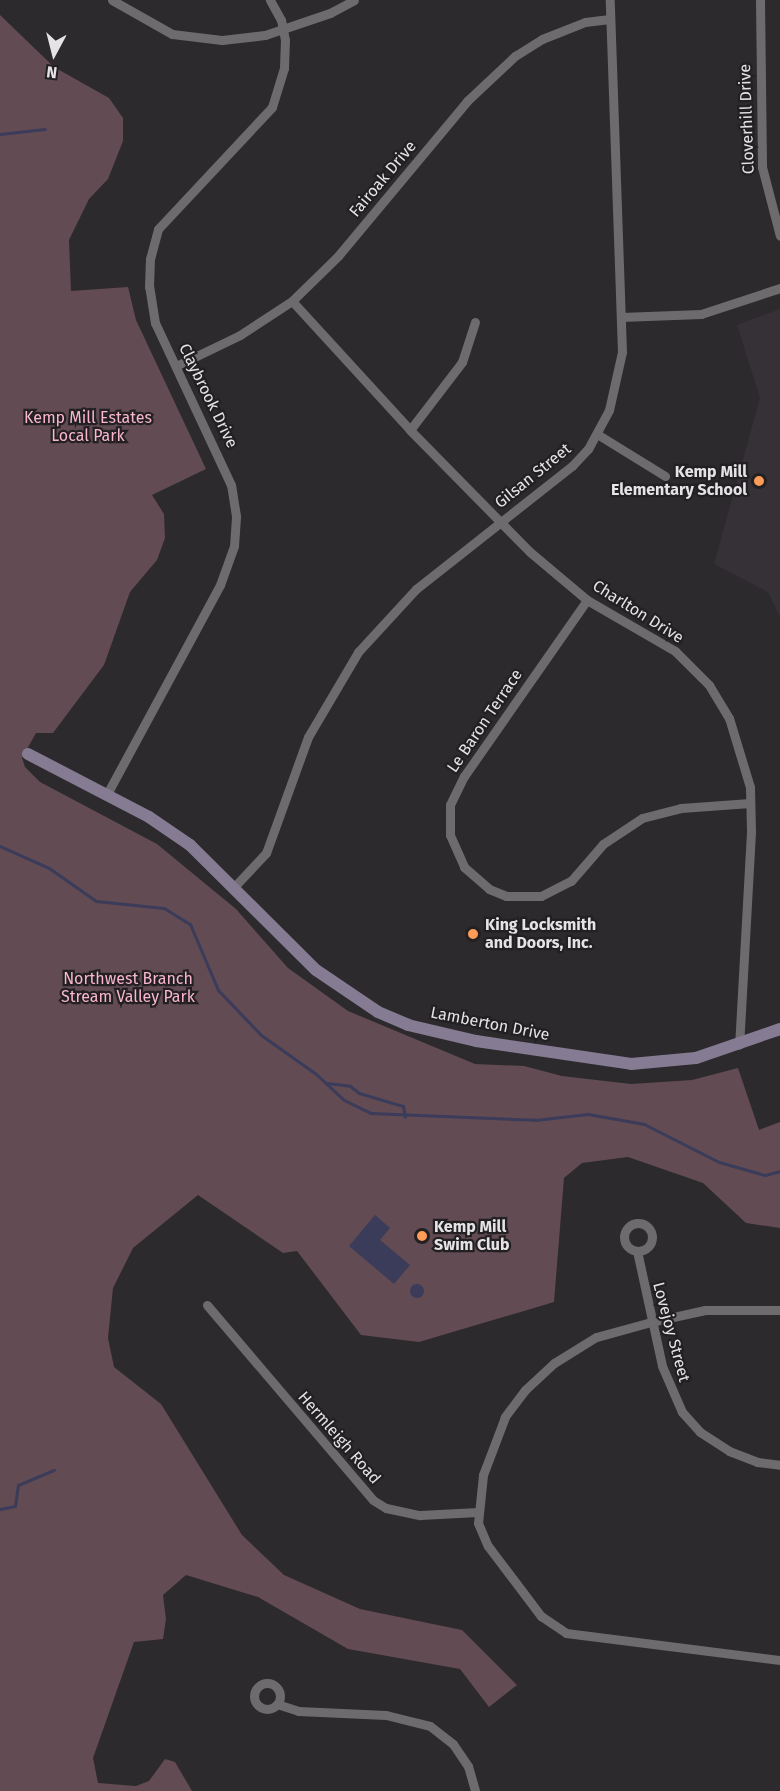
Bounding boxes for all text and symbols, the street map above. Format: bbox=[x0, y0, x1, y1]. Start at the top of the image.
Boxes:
north arrow bbox=[24, 24, 84, 84]
text: N bbox=[45, 62, 58, 82]
street label: Cloverhill Drive bbox=[735, 63, 759, 175]
street label: Fairoak Drive bbox=[346, 137, 420, 221]
street label: Claybrook Drive bbox=[174, 341, 242, 451]
park label: Kemp Mill Estates Local Park bbox=[24, 408, 152, 446]
street label: Gilsan Street bbox=[491, 439, 575, 513]
place label: Kemp Mill Elementary School bbox=[611, 462, 747, 500]
marker: Kemp Mill Elementary School bbox=[752, 474, 766, 488]
street label: Charlton Drive bbox=[589, 576, 687, 648]
street label: Le Baron Terrace bbox=[443, 666, 527, 776]
place label: King Locksmith and Doors, Inc. bbox=[485, 915, 596, 953]
marker: King Locksmith and Doors, Inc. bbox=[466, 927, 480, 941]
park label: Northwest Branch Stream Valley Park bbox=[61, 969, 195, 1007]
street label: Lamberton Drive bbox=[429, 1003, 551, 1045]
place label: Kemp Mill Swim Club bbox=[434, 1217, 509, 1255]
marker: Kemp Mill Swim Club bbox=[415, 1229, 429, 1243]
street label: Lovejoy Street bbox=[648, 1280, 694, 1384]
street label: Hermleigh Road bbox=[294, 1388, 384, 1488]

